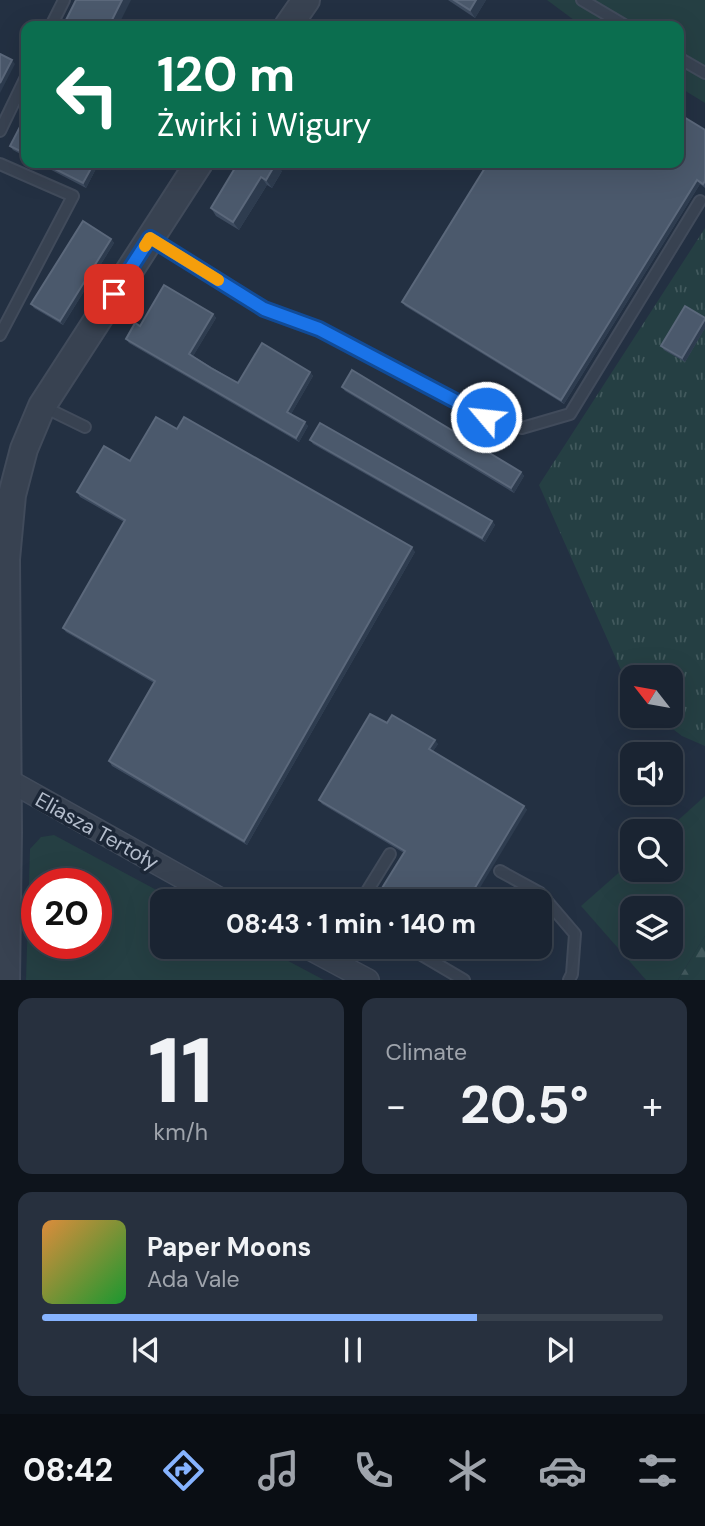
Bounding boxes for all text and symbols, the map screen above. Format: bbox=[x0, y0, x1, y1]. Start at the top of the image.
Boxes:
text: 120 m bbox=[157, 42, 295, 106]
icon: left bbox=[42, 49, 133, 140]
text: Żwirki i Wigury bbox=[157, 104, 371, 146]
pin bbox=[84, 264, 144, 324]
icon: arrive bbox=[95, 275, 133, 313]
position arrow bbox=[449, 380, 523, 454]
north arrow bbox=[620, 665, 682, 728]
map controls bbox=[620, 665, 683, 959]
button: sound bbox=[620, 742, 683, 805]
street label: Eliasza Tertoły bbox=[30, 786, 164, 877]
button: search bbox=[620, 819, 683, 882]
speed limit sign: 20 bbox=[21, 868, 112, 959]
button: layers bbox=[620, 896, 683, 959]
text: 08:43 · 1 min · 140 m bbox=[226, 907, 476, 941]
text: 11 bbox=[148, 1012, 214, 1130]
text: Climate bbox=[386, 1037, 467, 1067]
text: 20.5° bbox=[460, 1071, 589, 1139]
text: − bbox=[386, 1081, 406, 1131]
text: + bbox=[642, 1081, 663, 1131]
text: km/h bbox=[154, 1117, 208, 1147]
text: Paper Moons bbox=[147, 1230, 311, 1264]
text: Ada Vale bbox=[147, 1264, 240, 1294]
icon: previous bbox=[127, 1331, 165, 1369]
icon: pause bbox=[334, 1331, 372, 1369]
icon: next bbox=[541, 1331, 579, 1369]
icon: directions bbox=[159, 1446, 208, 1495]
icon: music bbox=[254, 1446, 303, 1495]
icon: phone bbox=[349, 1446, 398, 1495]
icon: climate bbox=[443, 1446, 492, 1495]
icon: car bbox=[538, 1446, 587, 1495]
icon: filters bbox=[633, 1446, 682, 1495]
text: 08:42 bbox=[23, 1449, 113, 1491]

